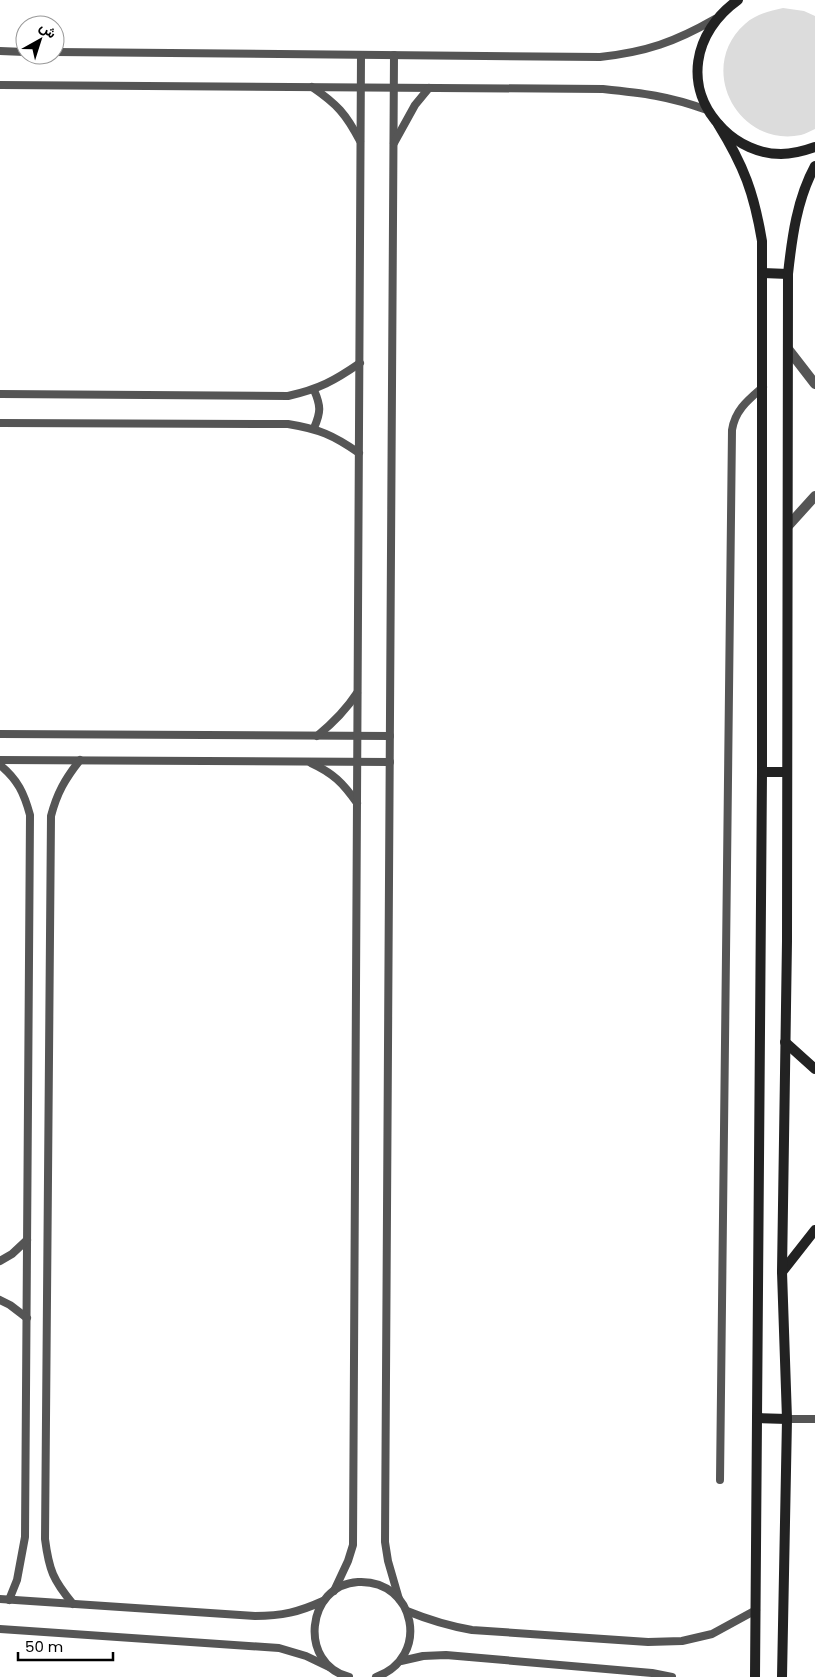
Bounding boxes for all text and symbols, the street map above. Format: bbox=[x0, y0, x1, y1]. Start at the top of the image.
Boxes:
north arrow bbox=[15, 15, 65, 65]
text: ش bbox=[35, 17, 61, 43]
scale bar bbox=[18, 1630, 112, 1662]
text: 50 m bbox=[25, 1636, 63, 1657]

